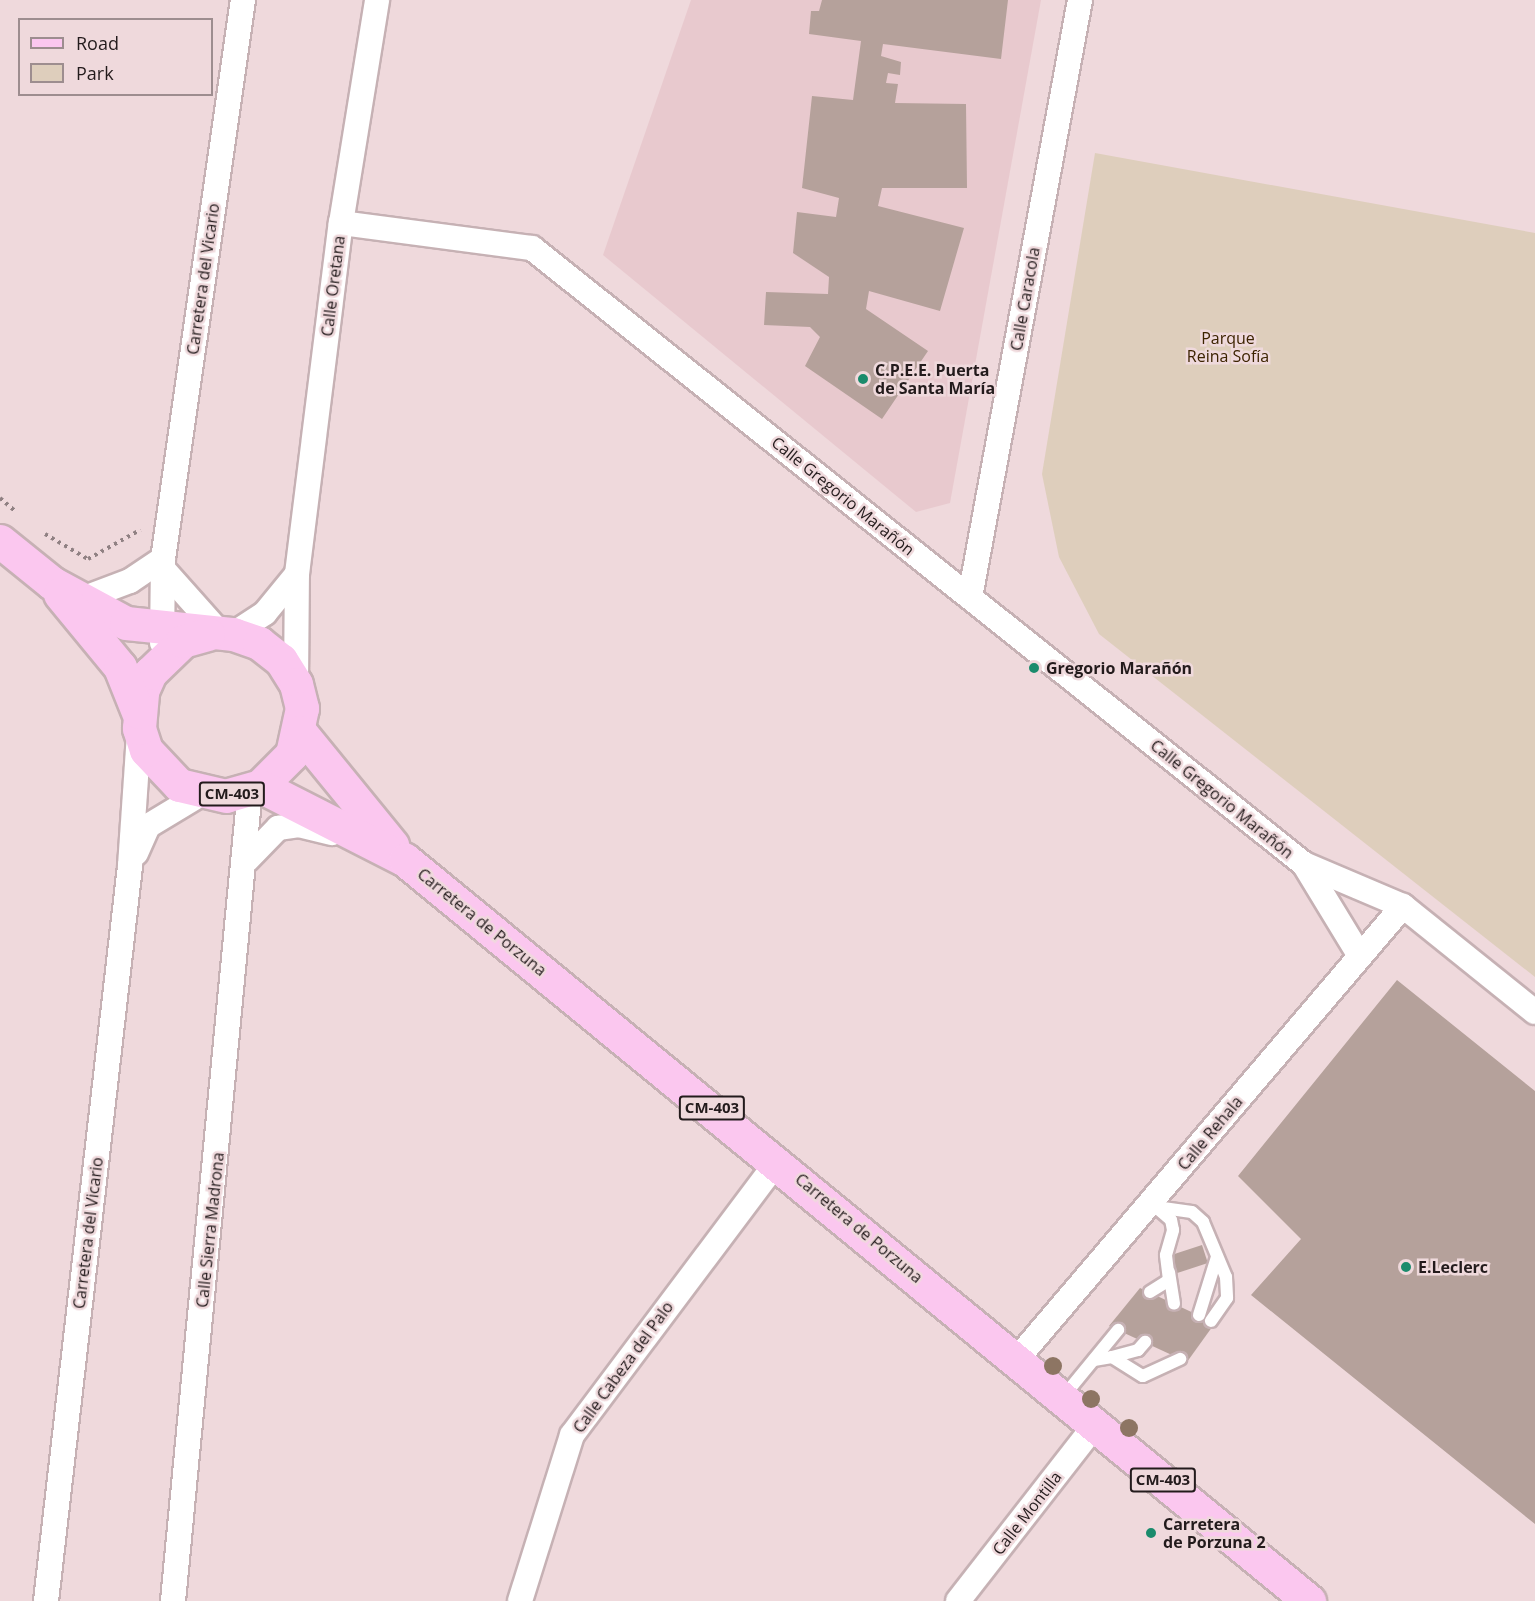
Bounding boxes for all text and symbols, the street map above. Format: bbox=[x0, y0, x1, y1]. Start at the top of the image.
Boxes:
legend bbox=[18, 18, 213, 96]
text: Road bbox=[76, 31, 119, 55]
text: Park bbox=[76, 61, 114, 85]
street label: Carretera del Vicario bbox=[183, 202, 223, 356]
street label: Calle Oretana bbox=[317, 234, 349, 338]
street label: Calle Caracola bbox=[1006, 246, 1044, 352]
park label: Parque Reina Sofía bbox=[1187, 328, 1269, 366]
place label: C.P.E.E. Puerta de Santa María bbox=[875, 360, 995, 398]
marker: C.P.E.E. Puerta de Santa María bbox=[856, 372, 870, 386]
street label: Calle Gregorio Marañón bbox=[768, 433, 918, 559]
place label: Gregorio Marañón bbox=[1046, 658, 1192, 678]
marker: Gregorio Marañón bbox=[1027, 661, 1041, 675]
street label: Calle Gregorio Marañón bbox=[1147, 736, 1297, 862]
road number: CM-403 bbox=[198, 782, 266, 806]
street label: Carretera de Porzuna bbox=[414, 864, 550, 980]
street label: Calle Rehala bbox=[1174, 1092, 1246, 1174]
road number: CM-403 bbox=[678, 1096, 746, 1120]
street label: Calle Sierra Madrona bbox=[192, 1151, 228, 1309]
street label: Carretera del Vicario bbox=[69, 1156, 107, 1310]
street label: Carretera de Porzuna bbox=[792, 1169, 926, 1287]
place label: E.Leclerc bbox=[1418, 1257, 1488, 1277]
marker: E.Leclerc bbox=[1399, 1260, 1413, 1274]
street label: Calle Cabeza del Palo bbox=[569, 1298, 677, 1436]
street label: Calle Montilla bbox=[988, 1467, 1066, 1559]
road number: CM-403 bbox=[1128, 1468, 1198, 1492]
place label: Carretera de Porzuna 2 bbox=[1163, 1514, 1266, 1552]
marker: Carretera de Porzuna 2 bbox=[1144, 1526, 1158, 1540]

